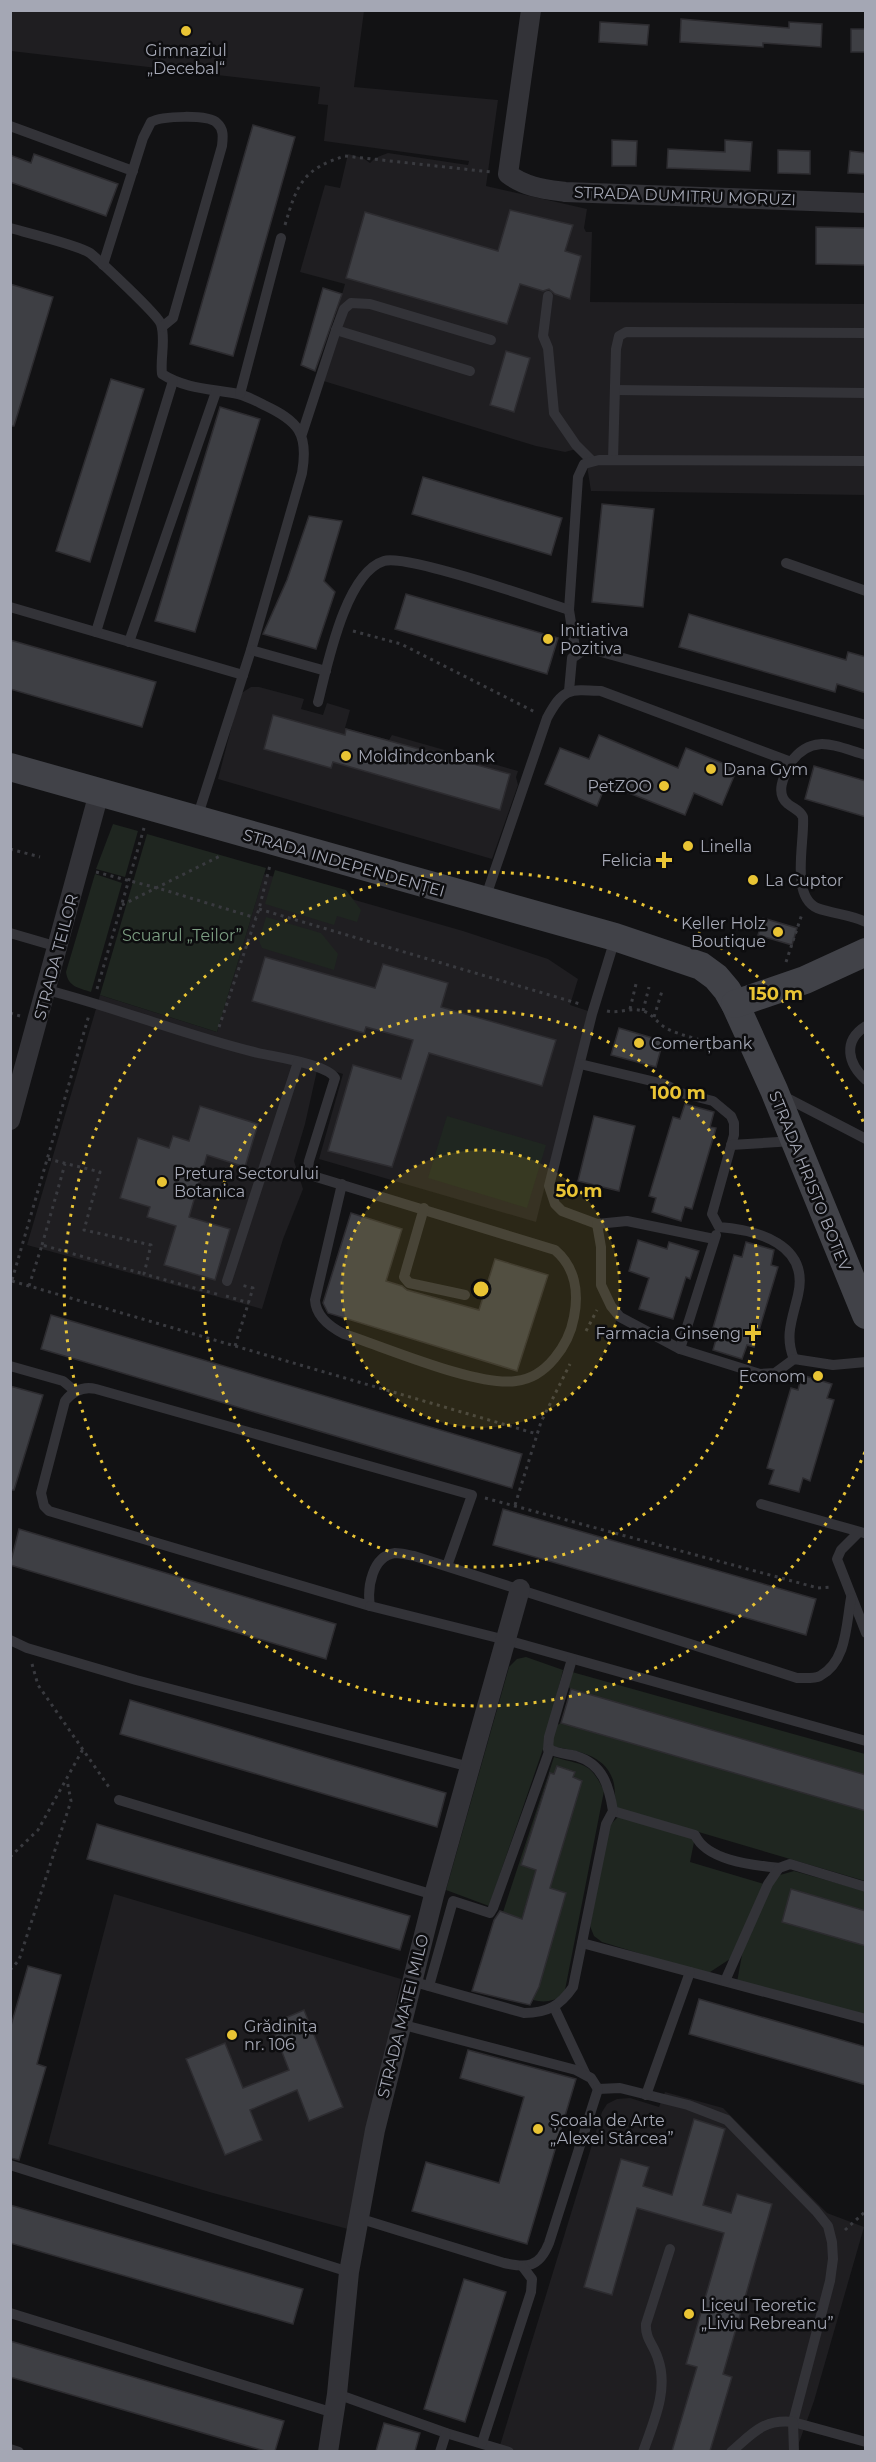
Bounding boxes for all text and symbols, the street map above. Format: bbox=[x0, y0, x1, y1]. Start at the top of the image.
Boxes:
marker: Gimnaziul „Decebal“ bbox=[179, 24, 193, 38]
place label: Gimnaziul „Decebal“ bbox=[145, 41, 227, 78]
street label: STRADA DUMITRU MORUZI bbox=[574, 183, 796, 209]
place label: Initiativa Pozitiva bbox=[560, 621, 629, 658]
marker: Initiativa Pozitiva bbox=[541, 632, 555, 646]
place label: Moldindconbank bbox=[358, 747, 495, 766]
marker: Moldindconbank bbox=[339, 749, 353, 763]
place label: Dana Gym bbox=[723, 760, 808, 779]
marker: Dana Gym bbox=[704, 762, 718, 776]
place label: PetZOO bbox=[587, 777, 652, 796]
marker: PetZOO bbox=[657, 779, 671, 793]
street label: STRADA INDEPENDENȚEI bbox=[241, 825, 447, 902]
place label: Linella bbox=[700, 837, 752, 856]
marker: Linella bbox=[681, 839, 695, 853]
place label: Felicia bbox=[601, 851, 652, 870]
marker: Felicia bbox=[657, 853, 671, 867]
place label: La Cuptor bbox=[765, 871, 843, 890]
marker: La Cuptor bbox=[746, 873, 760, 887]
street label: STRADA TEILOR bbox=[30, 892, 82, 1022]
place label: Keller Holz Boutique bbox=[681, 914, 766, 951]
marker: Keller Holz Boutique bbox=[771, 925, 785, 939]
park label: Scuarul „Teilor” bbox=[122, 926, 242, 945]
text: 150 m bbox=[749, 983, 803, 1005]
place label: Comerțbank bbox=[651, 1034, 753, 1054]
marker: Comerțbank bbox=[632, 1036, 646, 1050]
text: 100 m bbox=[650, 1082, 706, 1104]
street label: STRADA HRISTO BOTEV bbox=[765, 1088, 855, 1275]
place label: Pretura Sectorului Botanica bbox=[174, 1164, 319, 1201]
marker: Pretura Sectorului Botanica bbox=[155, 1175, 169, 1189]
text: 50 m bbox=[556, 1180, 602, 1202]
centre of rings bbox=[471, 1279, 491, 1299]
place label: Farmacia Ginseng bbox=[596, 1324, 741, 1343]
marker: Farmacia Ginseng bbox=[746, 1326, 760, 1340]
place label: Econom bbox=[739, 1367, 806, 1386]
marker: Econom bbox=[811, 1369, 825, 1383]
street label: STRADA MATEI MILO bbox=[373, 1932, 433, 2100]
place label: Grădinița nr. 106 bbox=[244, 2017, 317, 2054]
marker: Grădinița nr. 106 bbox=[225, 2028, 239, 2042]
place label: Școala de Arte „Alexei Stârcea” bbox=[550, 2111, 674, 2148]
marker: Școala de Arte „Alexei Stârcea” bbox=[531, 2122, 545, 2136]
place label: Liceul Teoretic „Liviu Rebreanu” bbox=[701, 2296, 834, 2333]
marker: Liceul Teoretic „Liviu Rebreanu” bbox=[682, 2307, 696, 2321]

